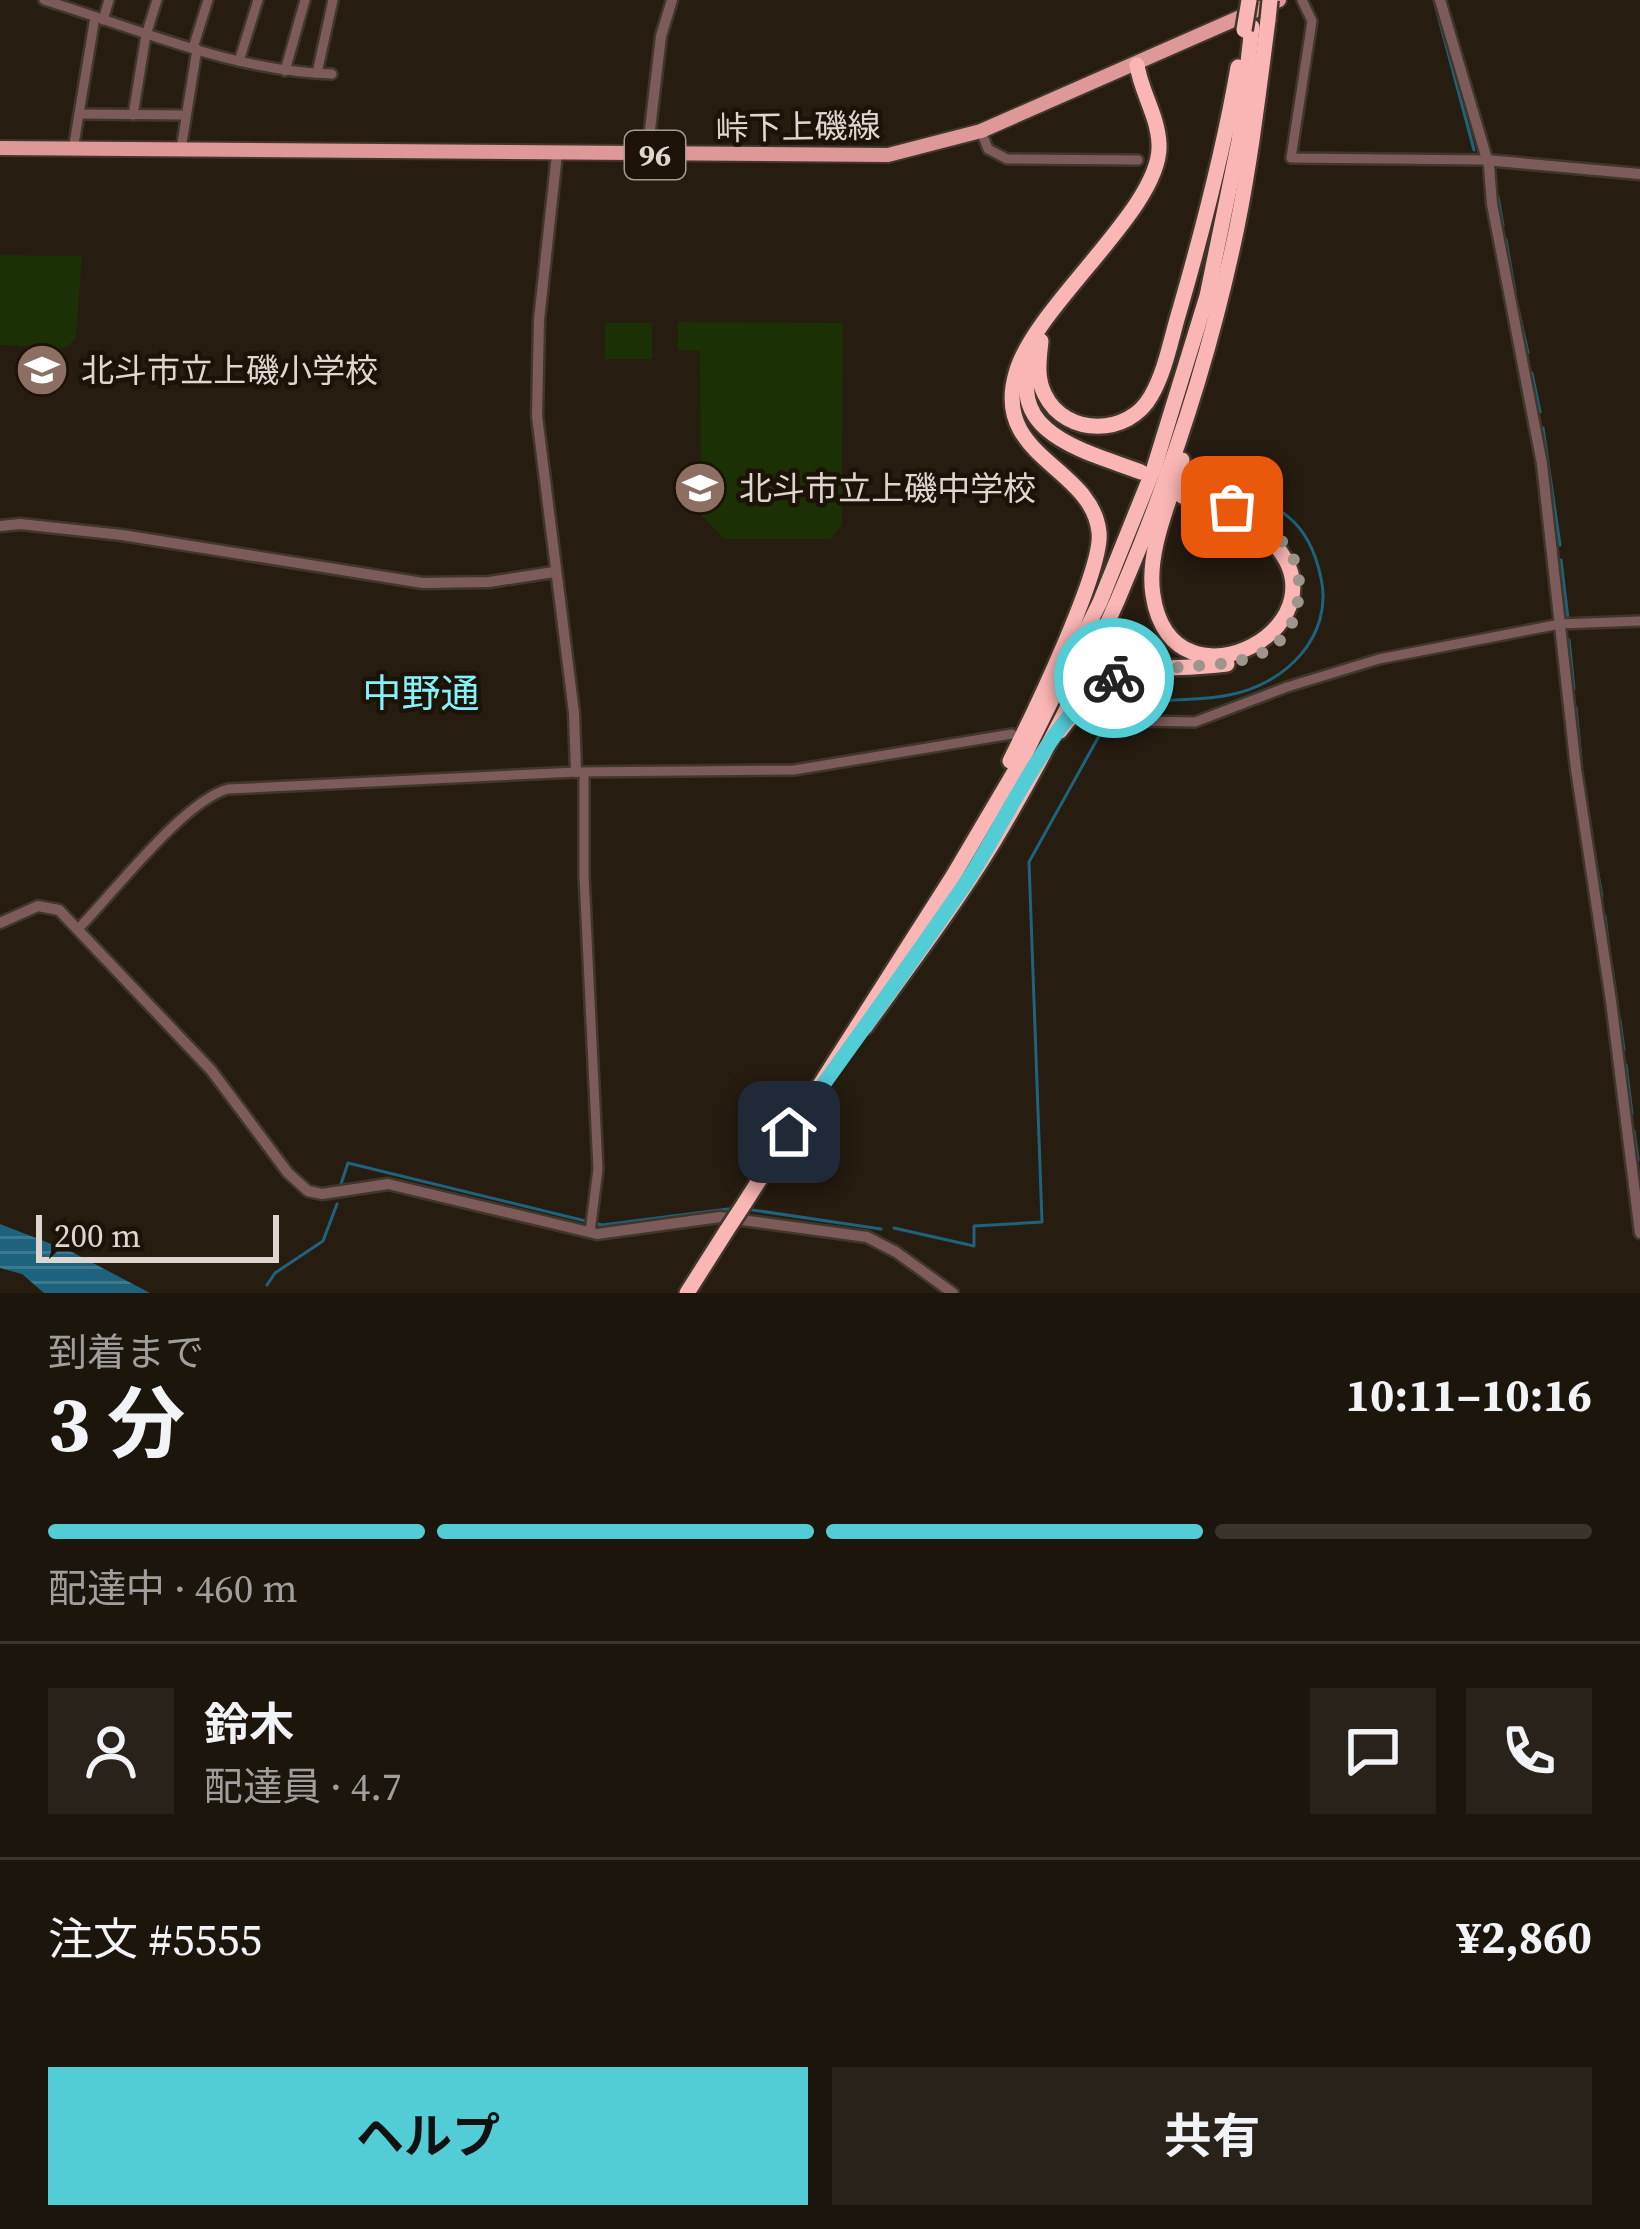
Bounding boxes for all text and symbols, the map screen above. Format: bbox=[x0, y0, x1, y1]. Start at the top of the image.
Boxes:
street label: 峠下上磯線 bbox=[715, 103, 881, 151]
road number: 96 bbox=[625, 131, 685, 179]
school or university icon: 北斗市立上磯小学校 bbox=[14, 342, 70, 398]
place label: 北斗市立上磯小学校 bbox=[81, 348, 378, 393]
pin bbox=[1181, 456, 1283, 558]
school or university icon: 北斗市立上磯中学校 bbox=[672, 460, 728, 516]
place label: 北斗市立上磯中学校 bbox=[739, 466, 1036, 511]
icon: bag bbox=[1199, 474, 1265, 540]
courier bbox=[1054, 618, 1174, 738]
icon: bike bbox=[1081, 645, 1147, 711]
district label: 中野通 bbox=[362, 667, 480, 720]
pin bbox=[738, 1081, 840, 1183]
icon: home bbox=[756, 1099, 822, 1165]
scale bar bbox=[36, 1209, 279, 1262]
text: 200 m bbox=[54, 1213, 141, 1258]
text: 到着まで bbox=[48, 1326, 204, 1379]
text: 10:11–10:16 bbox=[1346, 1364, 1592, 1426]
text: 3 分 bbox=[48, 1370, 185, 1477]
text: 配達中 · 460 m bbox=[48, 1562, 298, 1615]
button: person bbox=[48, 1688, 174, 1814]
button: chat bbox=[1310, 1688, 1436, 1814]
button: phone bbox=[1466, 1688, 1592, 1814]
text: 鈴木 bbox=[204, 1693, 294, 1755]
text: 配達員 · 4.7 bbox=[204, 1760, 402, 1813]
text: ¥2,860 bbox=[1457, 1906, 1592, 1968]
text: 注文 #5555 bbox=[48, 1908, 262, 1970]
button: ヘルプ bbox=[48, 2067, 808, 2205]
button: 共有 bbox=[832, 2067, 1592, 2205]

